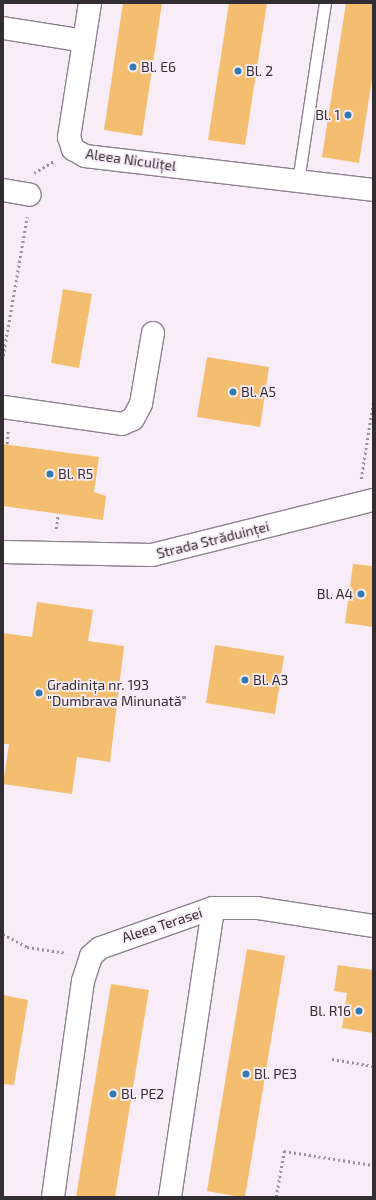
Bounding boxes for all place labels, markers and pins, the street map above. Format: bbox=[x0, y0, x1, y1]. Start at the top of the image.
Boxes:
place label: Bl. E6 bbox=[141, 59, 176, 75]
marker: Bl. E6 bbox=[128, 62, 138, 72]
place label: Bl. 2 bbox=[246, 63, 273, 79]
marker: Bl. 2 bbox=[233, 66, 243, 76]
place label: Bl. 1 bbox=[315, 107, 340, 123]
marker: Bl. 1 bbox=[343, 110, 353, 120]
place label: Bl. A5 bbox=[241, 384, 276, 400]
marker: Bl. A5 bbox=[228, 387, 238, 397]
place label: Bl. R5 bbox=[58, 466, 93, 482]
marker: Bl. R5 bbox=[45, 469, 55, 479]
place label: Bl. A4 bbox=[317, 586, 353, 602]
marker: Bl. A4 bbox=[356, 589, 366, 599]
place label: Bl. A3 bbox=[253, 672, 289, 688]
marker: Bl. A3 bbox=[240, 675, 250, 685]
place label: Gradinița nr. 193 "Dumbrava Minunată" bbox=[47, 677, 186, 710]
marker: Gradinița nr. 193 "Dumbrava Minunată" bbox=[34, 688, 44, 698]
place label: Bl. R16 bbox=[310, 1003, 351, 1019]
marker: Bl. R16 bbox=[354, 1006, 364, 1016]
place label: Bl. PE3 bbox=[254, 1066, 297, 1082]
marker: Bl. PE3 bbox=[241, 1069, 251, 1079]
place label: Bl. PE2 bbox=[121, 1086, 164, 1102]
marker: Bl. PE2 bbox=[108, 1089, 118, 1099]

